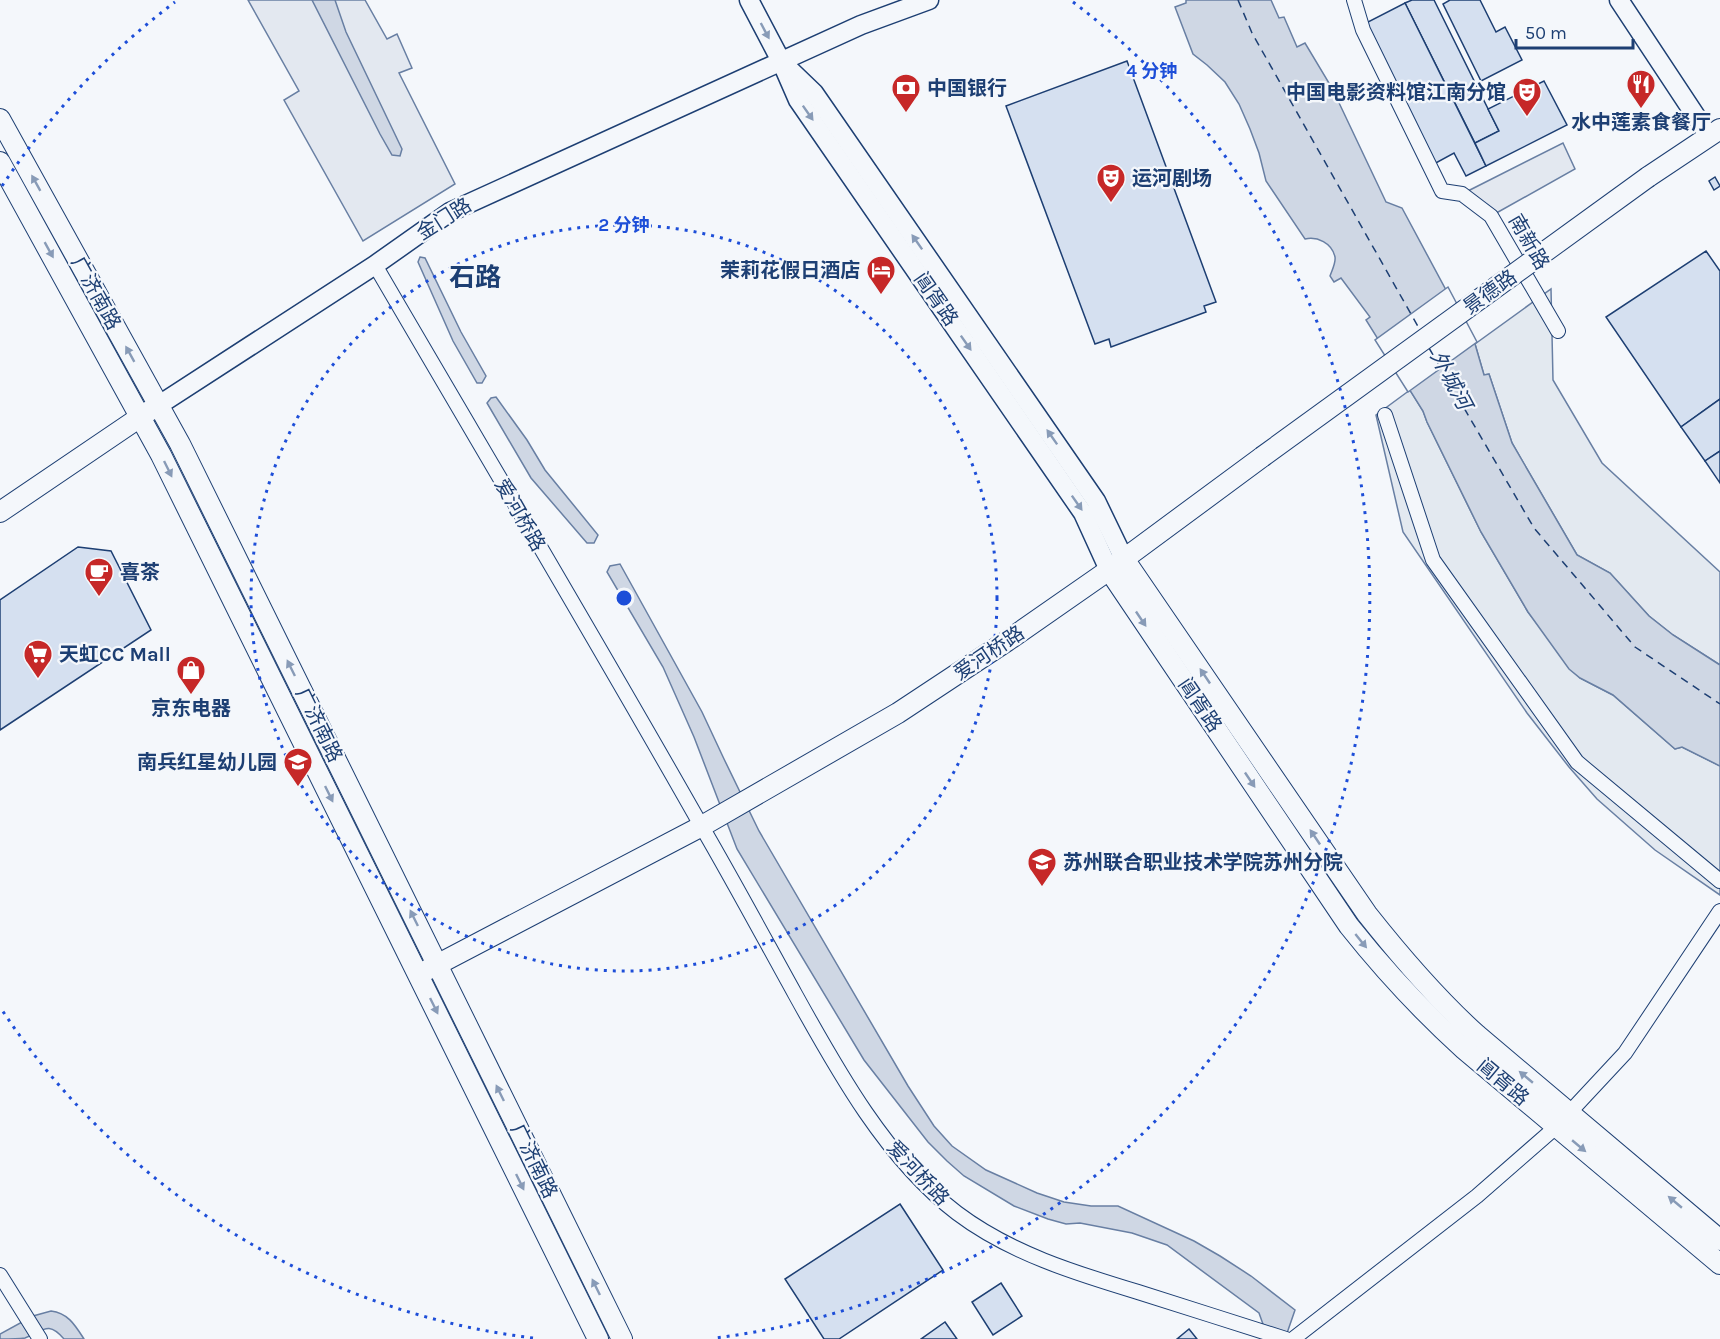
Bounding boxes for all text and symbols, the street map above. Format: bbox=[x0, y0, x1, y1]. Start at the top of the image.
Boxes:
scale bar bbox=[1516, 12, 1633, 50]
one-way arrow bbox=[760, 22, 770, 39]
text: 50 m bbox=[1525, 22, 1567, 44]
text: 4 分钟 bbox=[1126, 60, 1178, 82]
restaurant icon: 水中莲素食餐厅 bbox=[1625, 68, 1657, 110]
bank icon: 中国银行 bbox=[890, 72, 922, 114]
theatre icon: 中国电影资料馆江南分馆 bbox=[1511, 76, 1543, 118]
place label: 中国银行 bbox=[927, 77, 1007, 100]
place label: 中国电影资料馆江南分馆 bbox=[1286, 81, 1506, 104]
one-way arrow bbox=[802, 105, 814, 121]
place label: 水中莲素食餐厅 bbox=[1571, 111, 1711, 134]
theatre icon: 运河剧场 bbox=[1095, 162, 1127, 204]
place label: 运河剧场 bbox=[1132, 167, 1212, 190]
one-way arrow bbox=[31, 175, 41, 192]
street label: 金门路 bbox=[412, 193, 476, 245]
street label: 南新路 bbox=[1504, 210, 1554, 274]
text: 2 分钟 bbox=[598, 214, 650, 236]
one-way arrow bbox=[911, 234, 923, 250]
one-way arrow bbox=[44, 242, 54, 259]
street label: 广济南路 bbox=[67, 252, 125, 334]
hotel icon: 茉莉花假日酒店 bbox=[865, 254, 897, 296]
place label: 茉莉花假日酒店 bbox=[720, 259, 860, 282]
district label: 石路 bbox=[449, 262, 501, 293]
street label: 景德路 bbox=[1459, 265, 1521, 319]
street label: 阊胥路 bbox=[909, 268, 963, 330]
one-way arrow bbox=[960, 335, 971, 351]
one-way arrow bbox=[125, 345, 135, 362]
water label: 外城河 bbox=[1426, 347, 1478, 417]
one-way arrow bbox=[1046, 429, 1058, 445]
one-way arrow bbox=[162, 460, 172, 478]
street label: 爱河桥路 bbox=[490, 475, 550, 555]
one-way arrow bbox=[1071, 495, 1083, 511]
cafe icon: 喜茶 bbox=[83, 556, 115, 598]
place label: 喜茶 bbox=[120, 561, 160, 584]
centre of rings bbox=[614, 588, 634, 608]
one-way arrow bbox=[1136, 610, 1147, 627]
street label: 爱河桥路 bbox=[949, 621, 1029, 685]
supermarket icon: 天虹CC Mall bbox=[22, 638, 54, 680]
place label: 天虹CC Mall bbox=[59, 643, 171, 666]
shop icon: 京东电器 bbox=[175, 654, 207, 696]
one-way arrow bbox=[286, 659, 295, 676]
one-way arrow bbox=[1200, 668, 1211, 684]
street label: 阊胥路 bbox=[1174, 674, 1226, 736]
street label: 广济南路 bbox=[291, 684, 347, 766]
place label: 京东电器 bbox=[151, 697, 231, 720]
school or university icon: 南兵红星幼儿园 bbox=[282, 746, 314, 788]
place label: 南兵红星幼儿园 bbox=[137, 751, 277, 774]
one-way arrow bbox=[1245, 772, 1256, 789]
one-way arrow bbox=[324, 786, 334, 803]
one-way arrow bbox=[1310, 829, 1321, 845]
school or university icon: 苏州联合职业技术学院苏州分院 bbox=[1026, 846, 1058, 888]
place label: 苏州联合职业技术学院苏州分院 bbox=[1063, 851, 1343, 874]
one-way arrow bbox=[409, 909, 419, 926]
one-way arrow bbox=[1354, 933, 1367, 949]
one-way arrow bbox=[430, 998, 439, 1015]
street label: 阊胥路 bbox=[1473, 1054, 1533, 1110]
one-way arrow bbox=[1519, 1071, 1534, 1084]
one-way arrow bbox=[496, 1084, 505, 1101]
street label: 广济南路 bbox=[506, 1120, 562, 1202]
street label: 爱河桥路 bbox=[882, 1136, 954, 1210]
one-way arrow bbox=[1571, 1139, 1586, 1152]
one-way arrow bbox=[516, 1173, 525, 1190]
one-way arrow bbox=[1668, 1196, 1683, 1209]
one-way arrow bbox=[591, 1278, 600, 1295]

